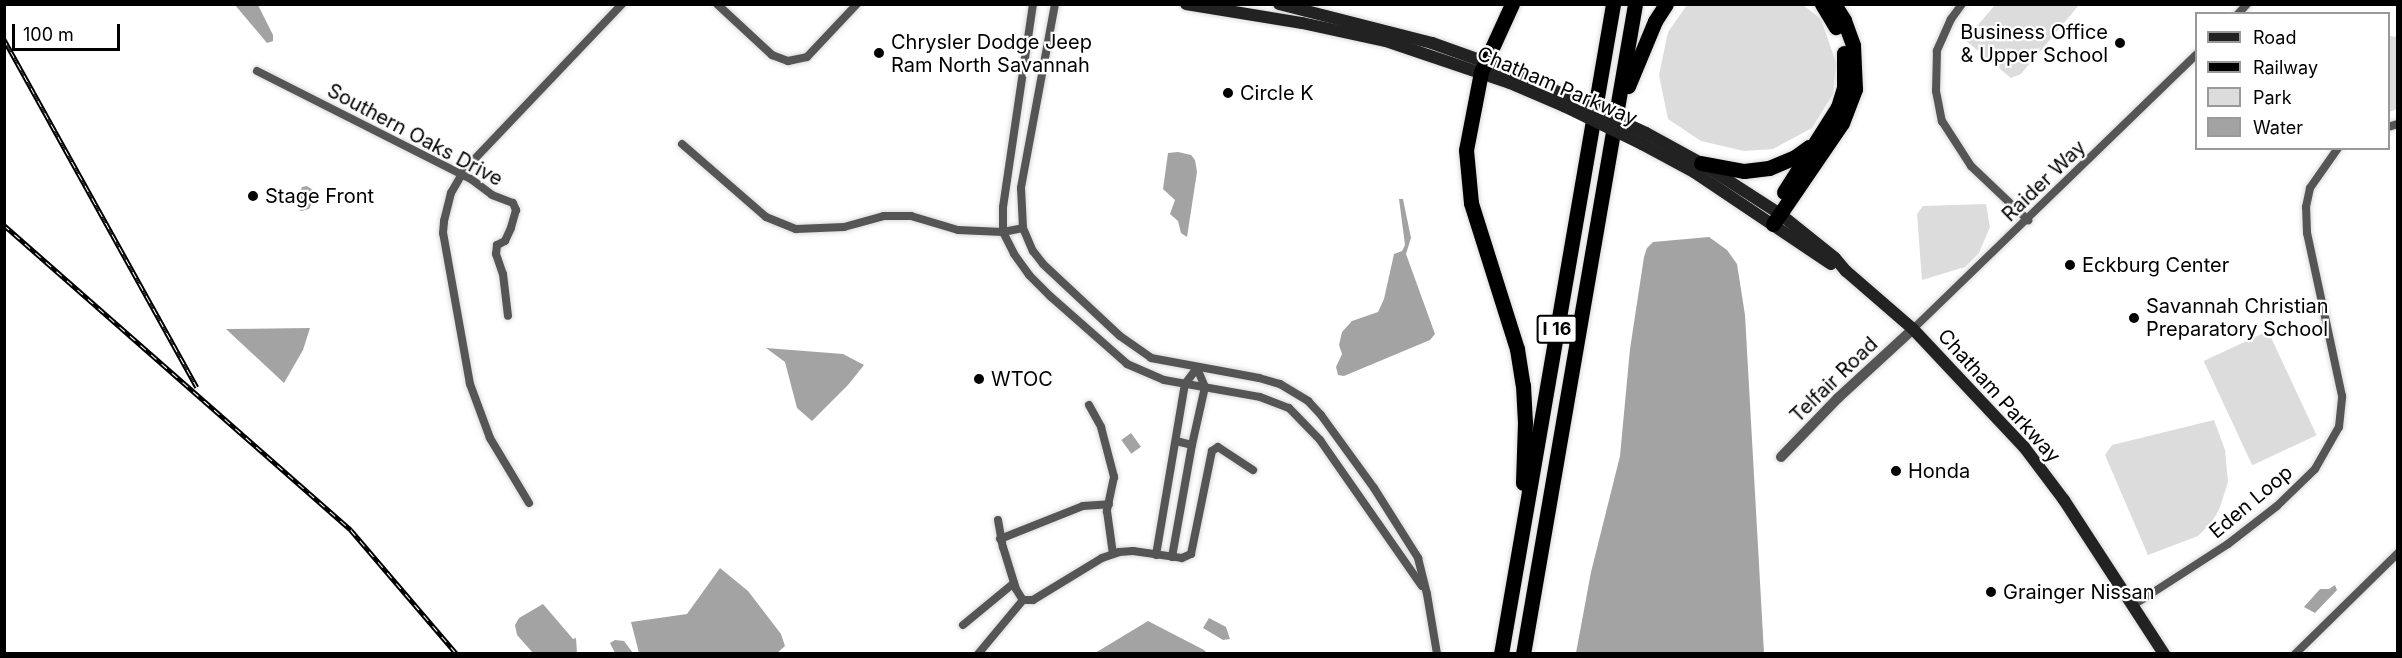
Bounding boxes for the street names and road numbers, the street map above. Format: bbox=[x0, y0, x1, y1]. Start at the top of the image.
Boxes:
street label: Chatham Parkway bbox=[1473, 41, 1641, 131]
street label: Southern Oaks Drive bbox=[323, 79, 507, 191]
street label: Raider Way bbox=[1997, 135, 2091, 227]
road number: I 16 bbox=[1536, 314, 1578, 344]
street label: Chatham Parkway bbox=[1933, 324, 2065, 468]
street label: Telfair Road bbox=[1785, 332, 1883, 428]
street label: Eden Loop bbox=[2205, 460, 2297, 544]

